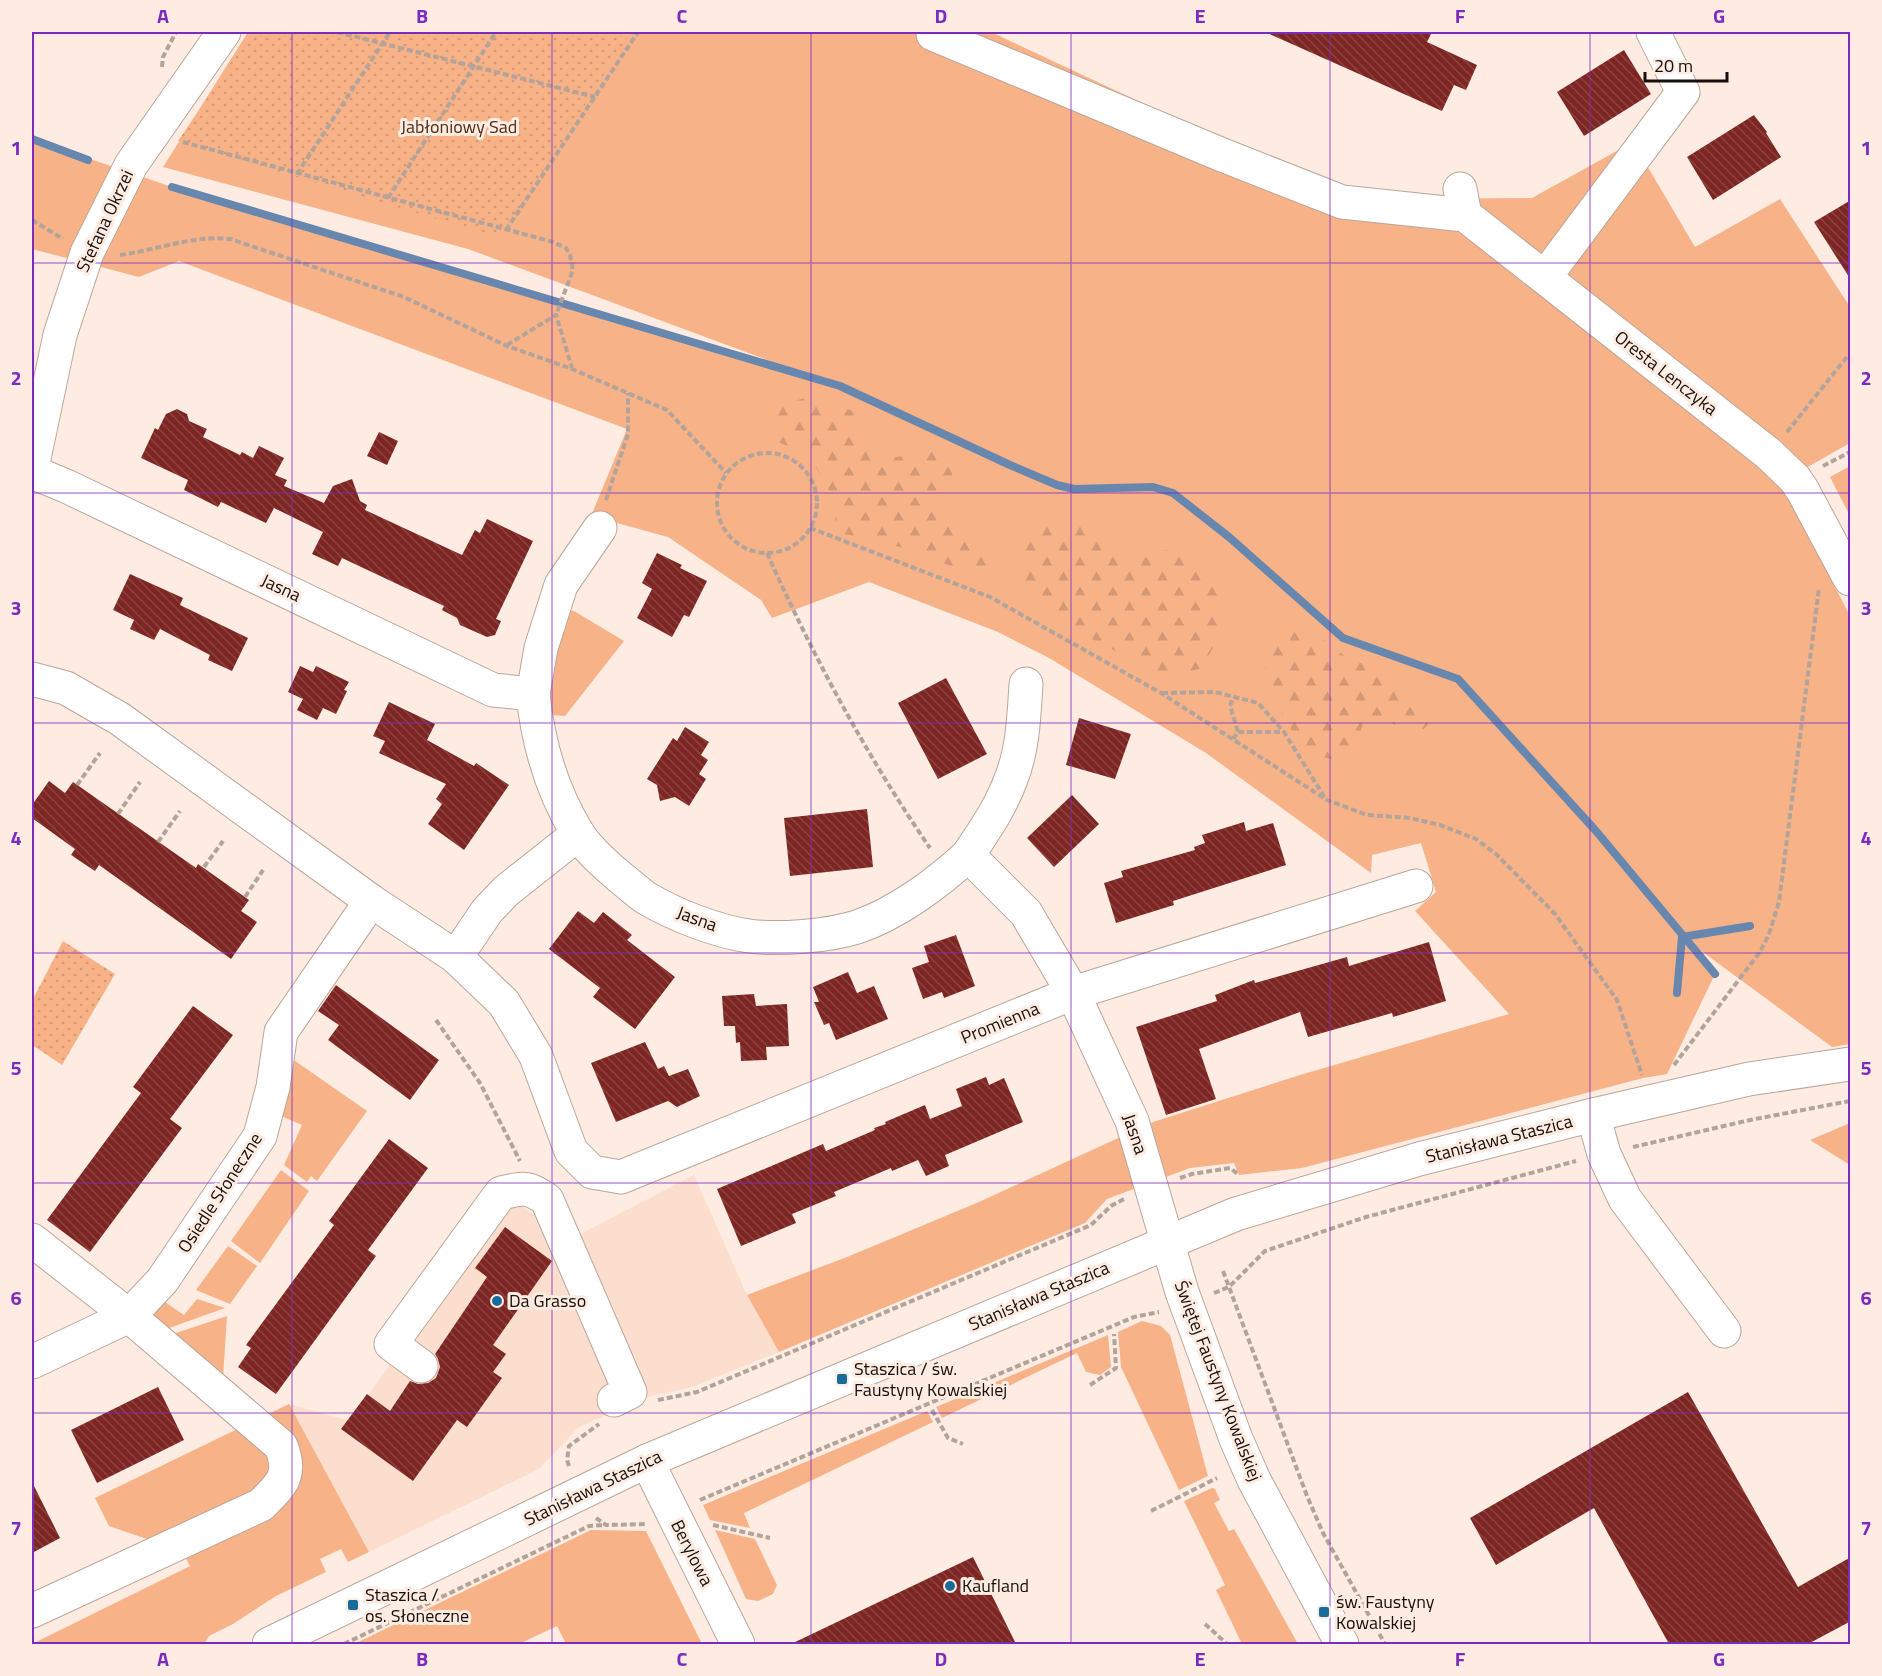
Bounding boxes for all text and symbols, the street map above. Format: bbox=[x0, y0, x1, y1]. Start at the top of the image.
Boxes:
text: A bbox=[157, 0, 169, 31]
text: B bbox=[416, 0, 428, 31]
text: C bbox=[677, 0, 688, 31]
text: D bbox=[935, 0, 947, 31]
text: E bbox=[1194, 0, 1206, 31]
text: F bbox=[1455, 0, 1466, 31]
text: G bbox=[1713, 0, 1725, 31]
scale bar bbox=[1645, 45, 1728, 83]
text: 20 m bbox=[1654, 52, 1693, 79]
park label: Jabłoniowy Sad bbox=[401, 113, 517, 140]
text: 1 bbox=[10, 132, 22, 163]
text: 1 bbox=[1860, 132, 1872, 163]
street label: Stefana Okrzei bbox=[69, 165, 140, 277]
street label: Oresta Lenczyka bbox=[1609, 324, 1724, 422]
text: 2 bbox=[10, 362, 22, 393]
text: 2 bbox=[1860, 362, 1872, 393]
street label: Jasna bbox=[257, 567, 306, 609]
text: 3 bbox=[10, 592, 22, 623]
text: 3 bbox=[1860, 592, 1872, 623]
text: 4 bbox=[10, 822, 22, 853]
text: 4 bbox=[1860, 822, 1872, 853]
street label: Jasna bbox=[673, 899, 721, 938]
street label: Promienna bbox=[956, 995, 1043, 1051]
text: 5 bbox=[10, 1052, 22, 1083]
text: 5 bbox=[1860, 1052, 1872, 1083]
street label: Stanisława Staszica bbox=[1423, 1107, 1575, 1170]
street label: Jasna bbox=[1116, 1110, 1155, 1158]
street label: Osiedle Słoneczne bbox=[171, 1127, 269, 1258]
street label: Stanisława Staszica bbox=[964, 1254, 1113, 1337]
street label: Świętej Faustyny Kowalskiej bbox=[1168, 1277, 1269, 1485]
text: 6 bbox=[10, 1282, 22, 1313]
text: 6 bbox=[1860, 1282, 1872, 1313]
place label: Da Grasso bbox=[509, 1287, 586, 1314]
marker: Da Grasso bbox=[490, 1294, 504, 1308]
place label: Staszica / św. Faustyny Kowalskiej bbox=[854, 1355, 1007, 1403]
marker: Staszica / św. Faustyny Kowalskiej bbox=[835, 1372, 849, 1386]
street label: Stanisława Staszica bbox=[519, 1442, 666, 1533]
text: 7 bbox=[10, 1512, 22, 1543]
text: 7 bbox=[1860, 1512, 1872, 1543]
street label: Berylowa bbox=[664, 1515, 721, 1591]
place label: Kaufland bbox=[962, 1572, 1029, 1599]
marker: Kaufland bbox=[943, 1579, 957, 1593]
place label: Staszica / os. Słoneczne bbox=[365, 1581, 469, 1629]
place label: św. Faustyny Kowalskiej bbox=[1336, 1588, 1435, 1636]
marker: Staszica / os. Słoneczne bbox=[346, 1598, 360, 1612]
marker: św. Faustyny Kowalskiej bbox=[1317, 1605, 1331, 1619]
text: A bbox=[157, 1643, 169, 1674]
text: B bbox=[416, 1643, 428, 1674]
text: C bbox=[677, 1643, 688, 1674]
text: D bbox=[935, 1643, 947, 1674]
text: E bbox=[1194, 1643, 1206, 1674]
text: F bbox=[1455, 1643, 1466, 1674]
text: G bbox=[1713, 1643, 1725, 1674]

